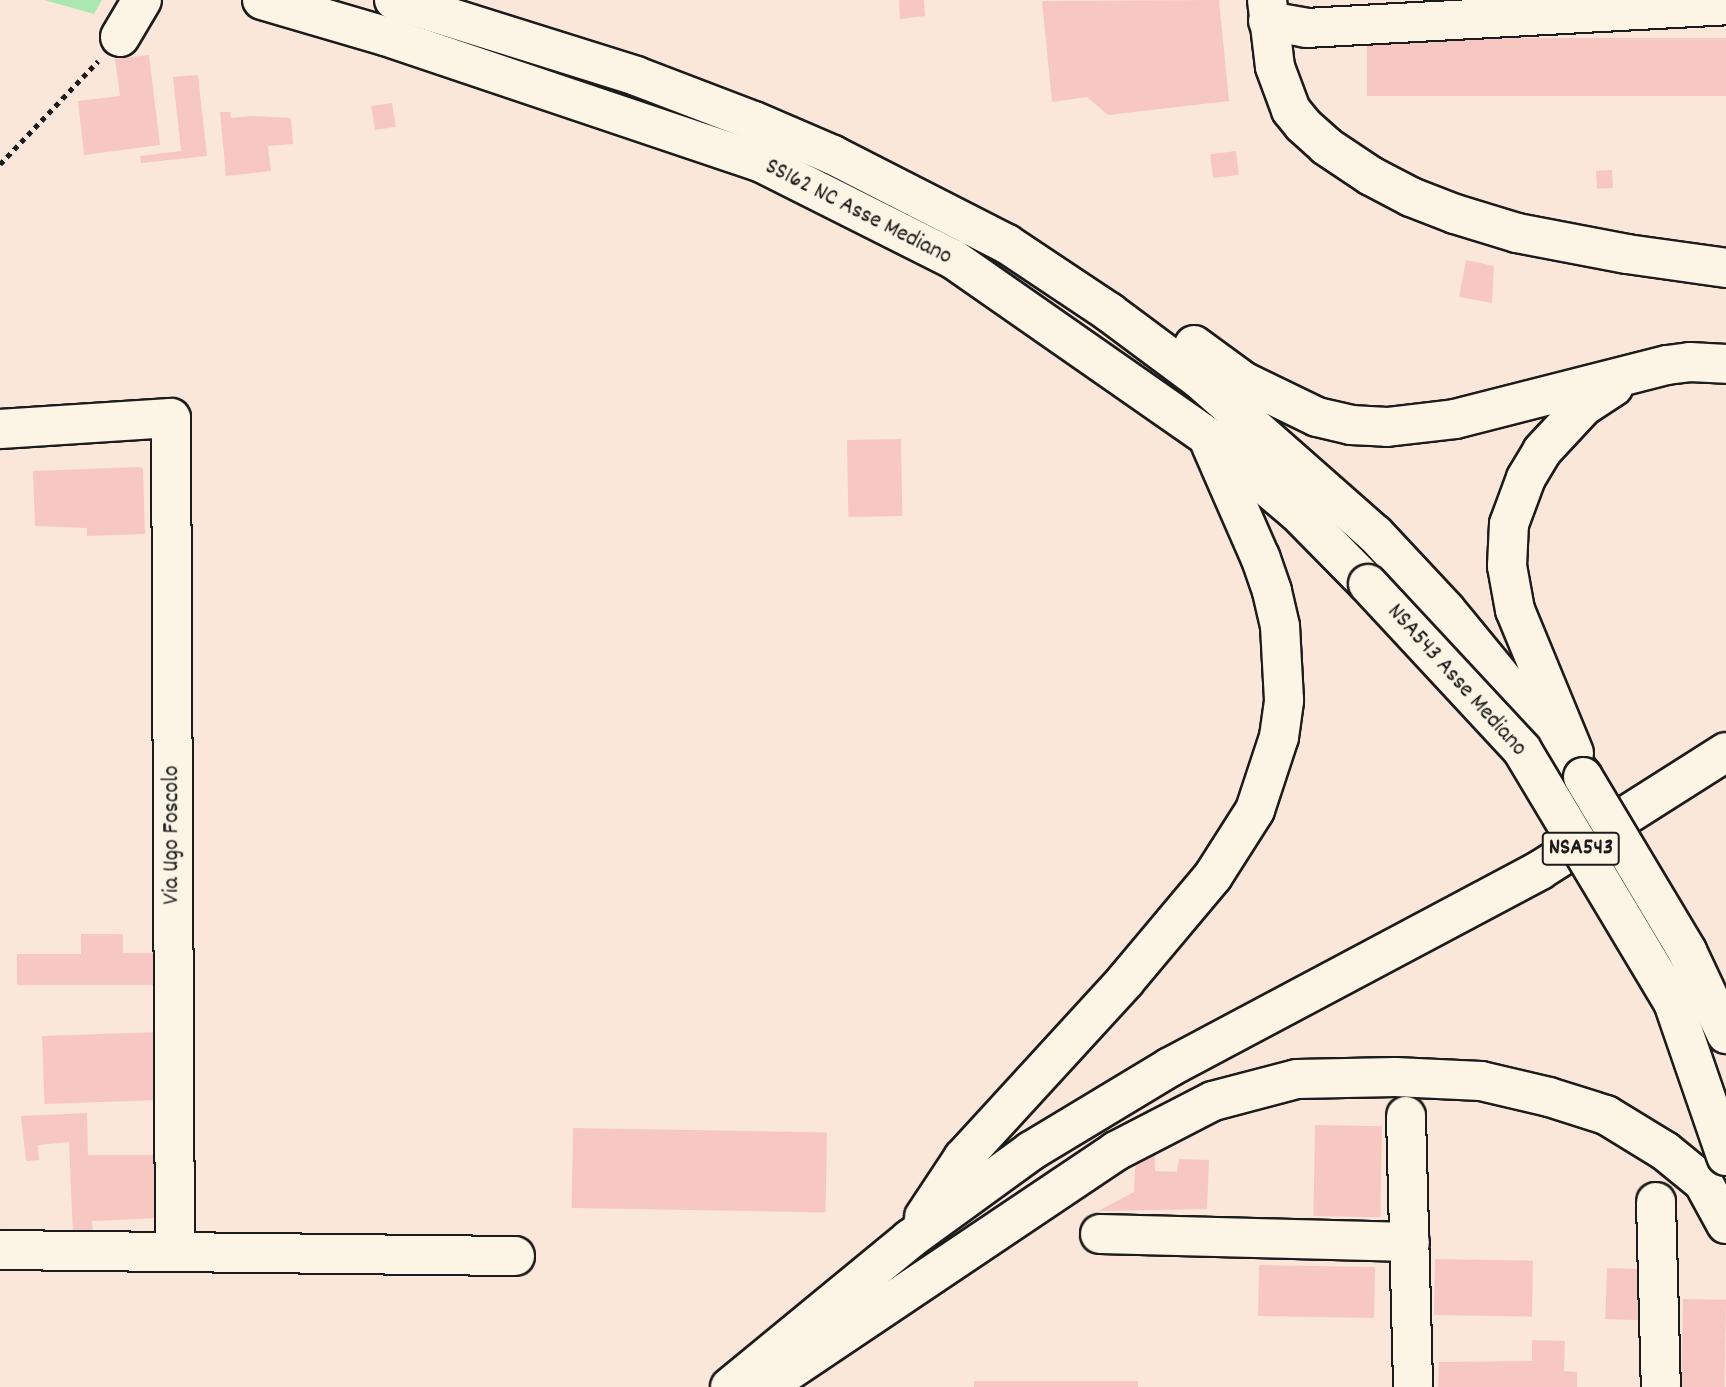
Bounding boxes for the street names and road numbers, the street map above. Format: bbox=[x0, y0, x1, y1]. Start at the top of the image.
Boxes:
street label: SS162 NC Asse Mediano bbox=[760, 153, 956, 273]
street label: NSA543 Asse Mediano bbox=[1380, 599, 1532, 763]
street label: Via Ugo Foscolo bbox=[159, 765, 187, 905]
road number: NSA543 bbox=[1541, 830, 1621, 869]

